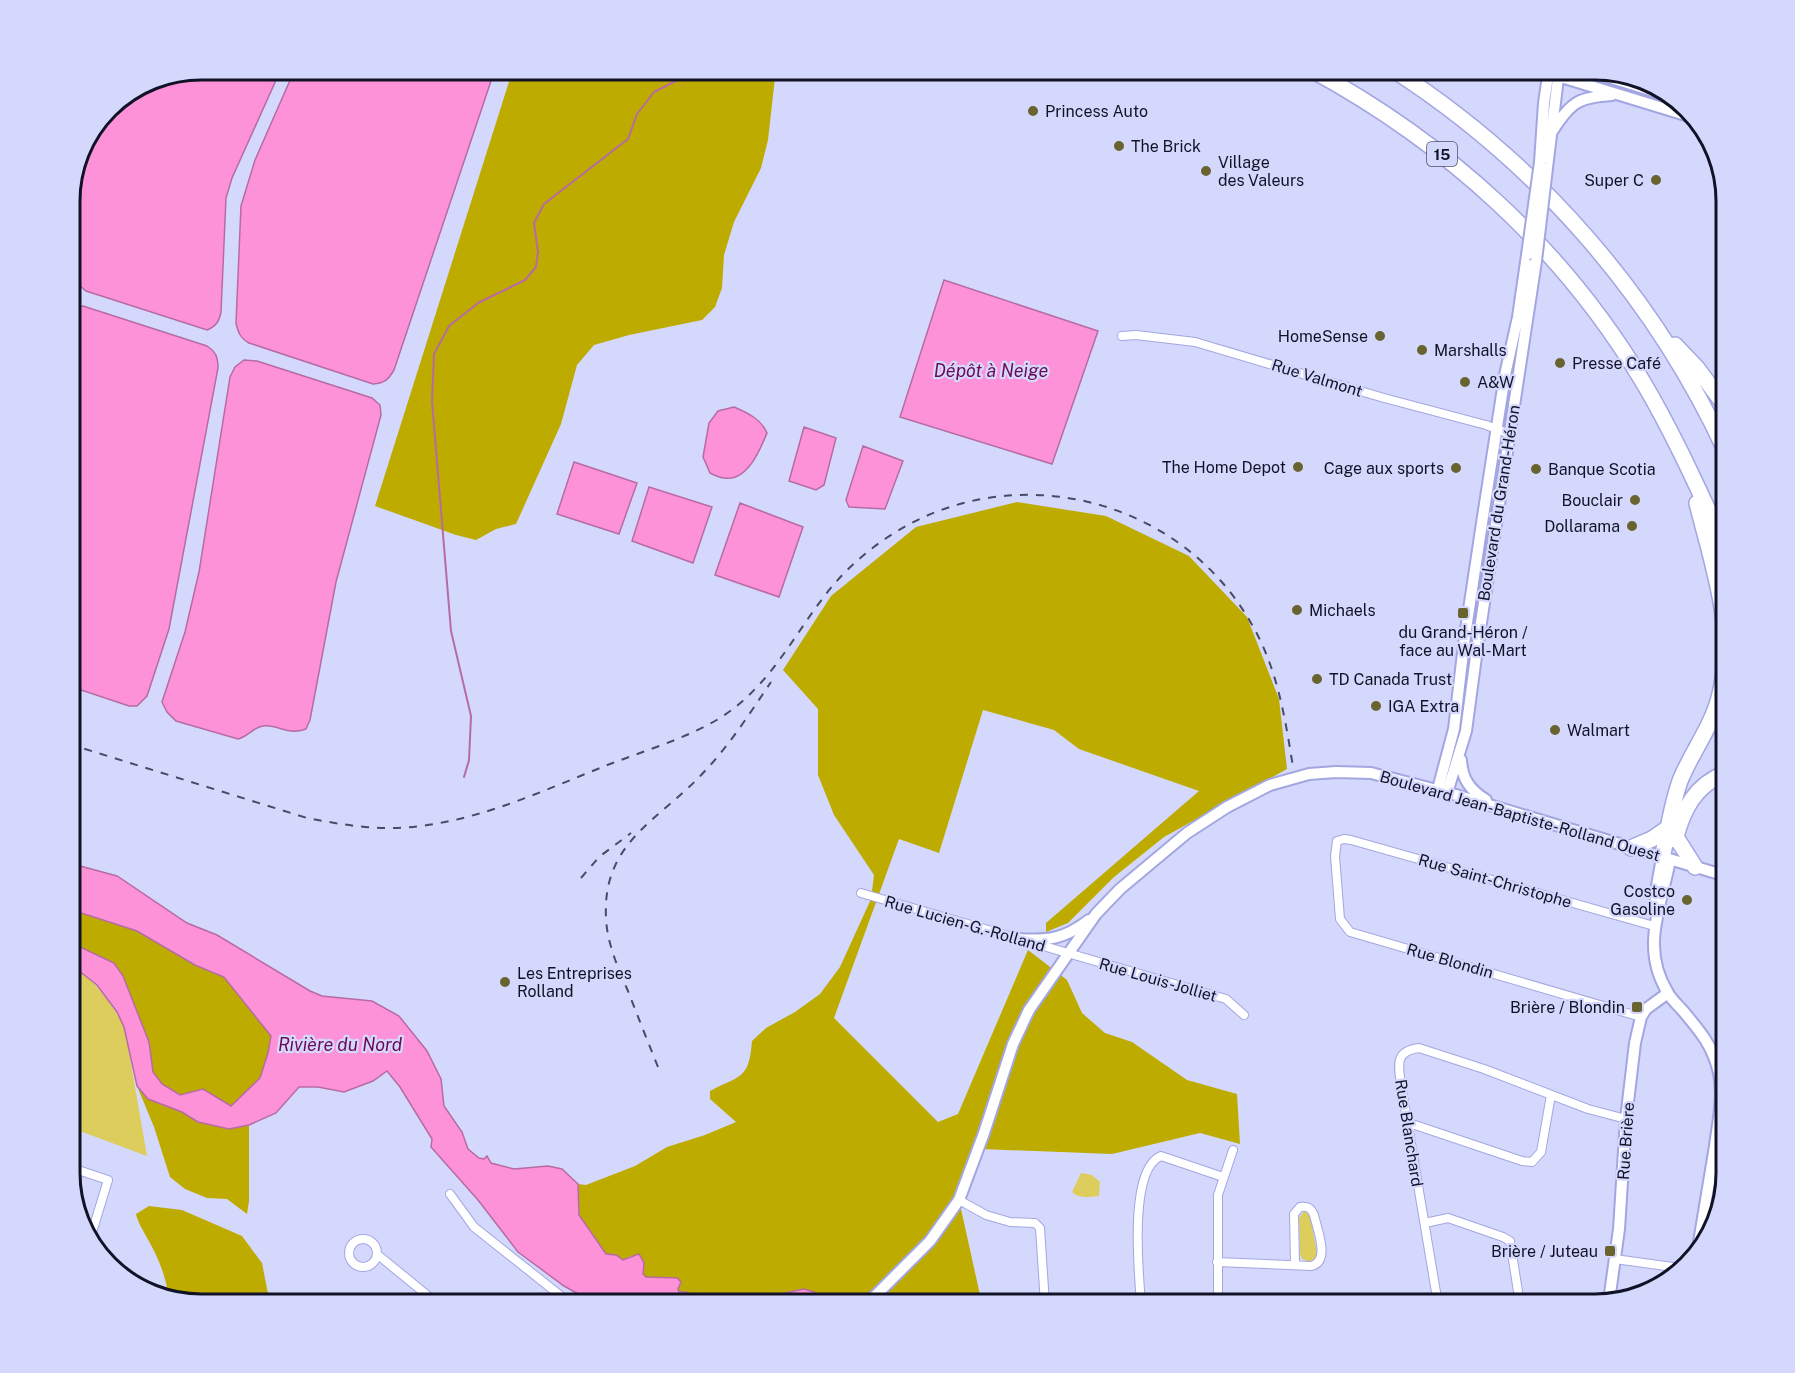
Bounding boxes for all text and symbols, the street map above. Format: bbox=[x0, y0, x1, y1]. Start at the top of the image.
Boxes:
place label: Princess Auto bbox=[1045, 102, 1148, 121]
marker: Princess Auto bbox=[1026, 104, 1040, 118]
place label: The Brick bbox=[1131, 137, 1201, 156]
marker: The Brick bbox=[1112, 139, 1126, 153]
road number: 15 bbox=[1427, 142, 1457, 166]
place label: Village des Valeurs bbox=[1218, 153, 1304, 190]
marker: Village des Valeurs bbox=[1199, 164, 1213, 178]
place label: Super C bbox=[1584, 171, 1644, 190]
marker: Super C bbox=[1649, 173, 1663, 187]
place label: HomeSense bbox=[1278, 327, 1368, 346]
marker: HomeSense bbox=[1373, 329, 1387, 343]
place label: Marshalls bbox=[1434, 341, 1507, 360]
marker: Marshalls bbox=[1415, 343, 1429, 357]
place label: Presse Café bbox=[1572, 354, 1661, 373]
street label: Rue Valmont bbox=[1269, 355, 1365, 401]
marker: Presse Café bbox=[1553, 356, 1567, 370]
water label: Dépôt à Neige bbox=[934, 360, 1048, 381]
place label: A&W bbox=[1477, 373, 1514, 392]
marker: A&W bbox=[1458, 375, 1472, 389]
street label: Boulevard du Grand-Héron bbox=[1474, 404, 1524, 602]
place label: The Home Depot bbox=[1162, 458, 1286, 477]
place label: Cage aux sports bbox=[1324, 459, 1444, 478]
marker: The Home Depot bbox=[1291, 460, 1305, 474]
place label: Banque Scotia bbox=[1548, 460, 1656, 479]
marker: Cage aux sports bbox=[1449, 461, 1463, 475]
marker: Banque Scotia bbox=[1529, 462, 1543, 476]
place label: Bouclair bbox=[1561, 491, 1623, 510]
marker: Bouclair bbox=[1628, 493, 1642, 507]
place label: Dollarama bbox=[1544, 517, 1620, 536]
marker: Dollarama bbox=[1625, 519, 1639, 533]
place label: Michaels bbox=[1309, 601, 1376, 620]
marker: Michaels bbox=[1290, 603, 1304, 617]
marker: du Grand-Héron / face au Wal-Mart bbox=[1456, 606, 1470, 620]
place label: du Grand-Héron / face au Wal-Mart bbox=[1398, 623, 1528, 660]
place label: TD Canada Trust bbox=[1329, 670, 1452, 689]
marker: TD Canada Trust bbox=[1310, 672, 1324, 686]
place label: IGA Extra bbox=[1388, 697, 1459, 716]
marker: IGA Extra bbox=[1369, 699, 1383, 713]
place label: Walmart bbox=[1567, 721, 1630, 740]
marker: Walmart bbox=[1548, 723, 1562, 737]
street label: Boulevard Jean-Baptiste-Rolland Ouest bbox=[1378, 767, 1662, 865]
street label: Rue Saint-Christophe bbox=[1416, 850, 1574, 912]
place label: Costco Gasoline bbox=[1610, 882, 1675, 919]
street label: Rue Lucien-G.-Rolland bbox=[882, 892, 1048, 956]
marker: Costco Gasoline bbox=[1680, 893, 1694, 907]
street label: Rue Blondin bbox=[1404, 940, 1496, 982]
street label: Rue Louis-Jolliet bbox=[1097, 954, 1219, 1006]
place label: Les Entreprises Rolland bbox=[517, 964, 632, 1001]
marker: Les Entreprises Rolland bbox=[498, 975, 512, 989]
place label: Brière / Blondin bbox=[1510, 998, 1625, 1017]
marker: Brière / Blondin bbox=[1630, 1000, 1644, 1014]
water label: Rivière du Nord bbox=[278, 1034, 403, 1055]
street label: Rue Blanchard bbox=[1391, 1078, 1427, 1188]
street label: Rue Brière bbox=[1614, 1101, 1638, 1181]
place label: Brière / Juteau bbox=[1491, 1242, 1598, 1261]
marker: Brière / Juteau bbox=[1603, 1244, 1617, 1258]

